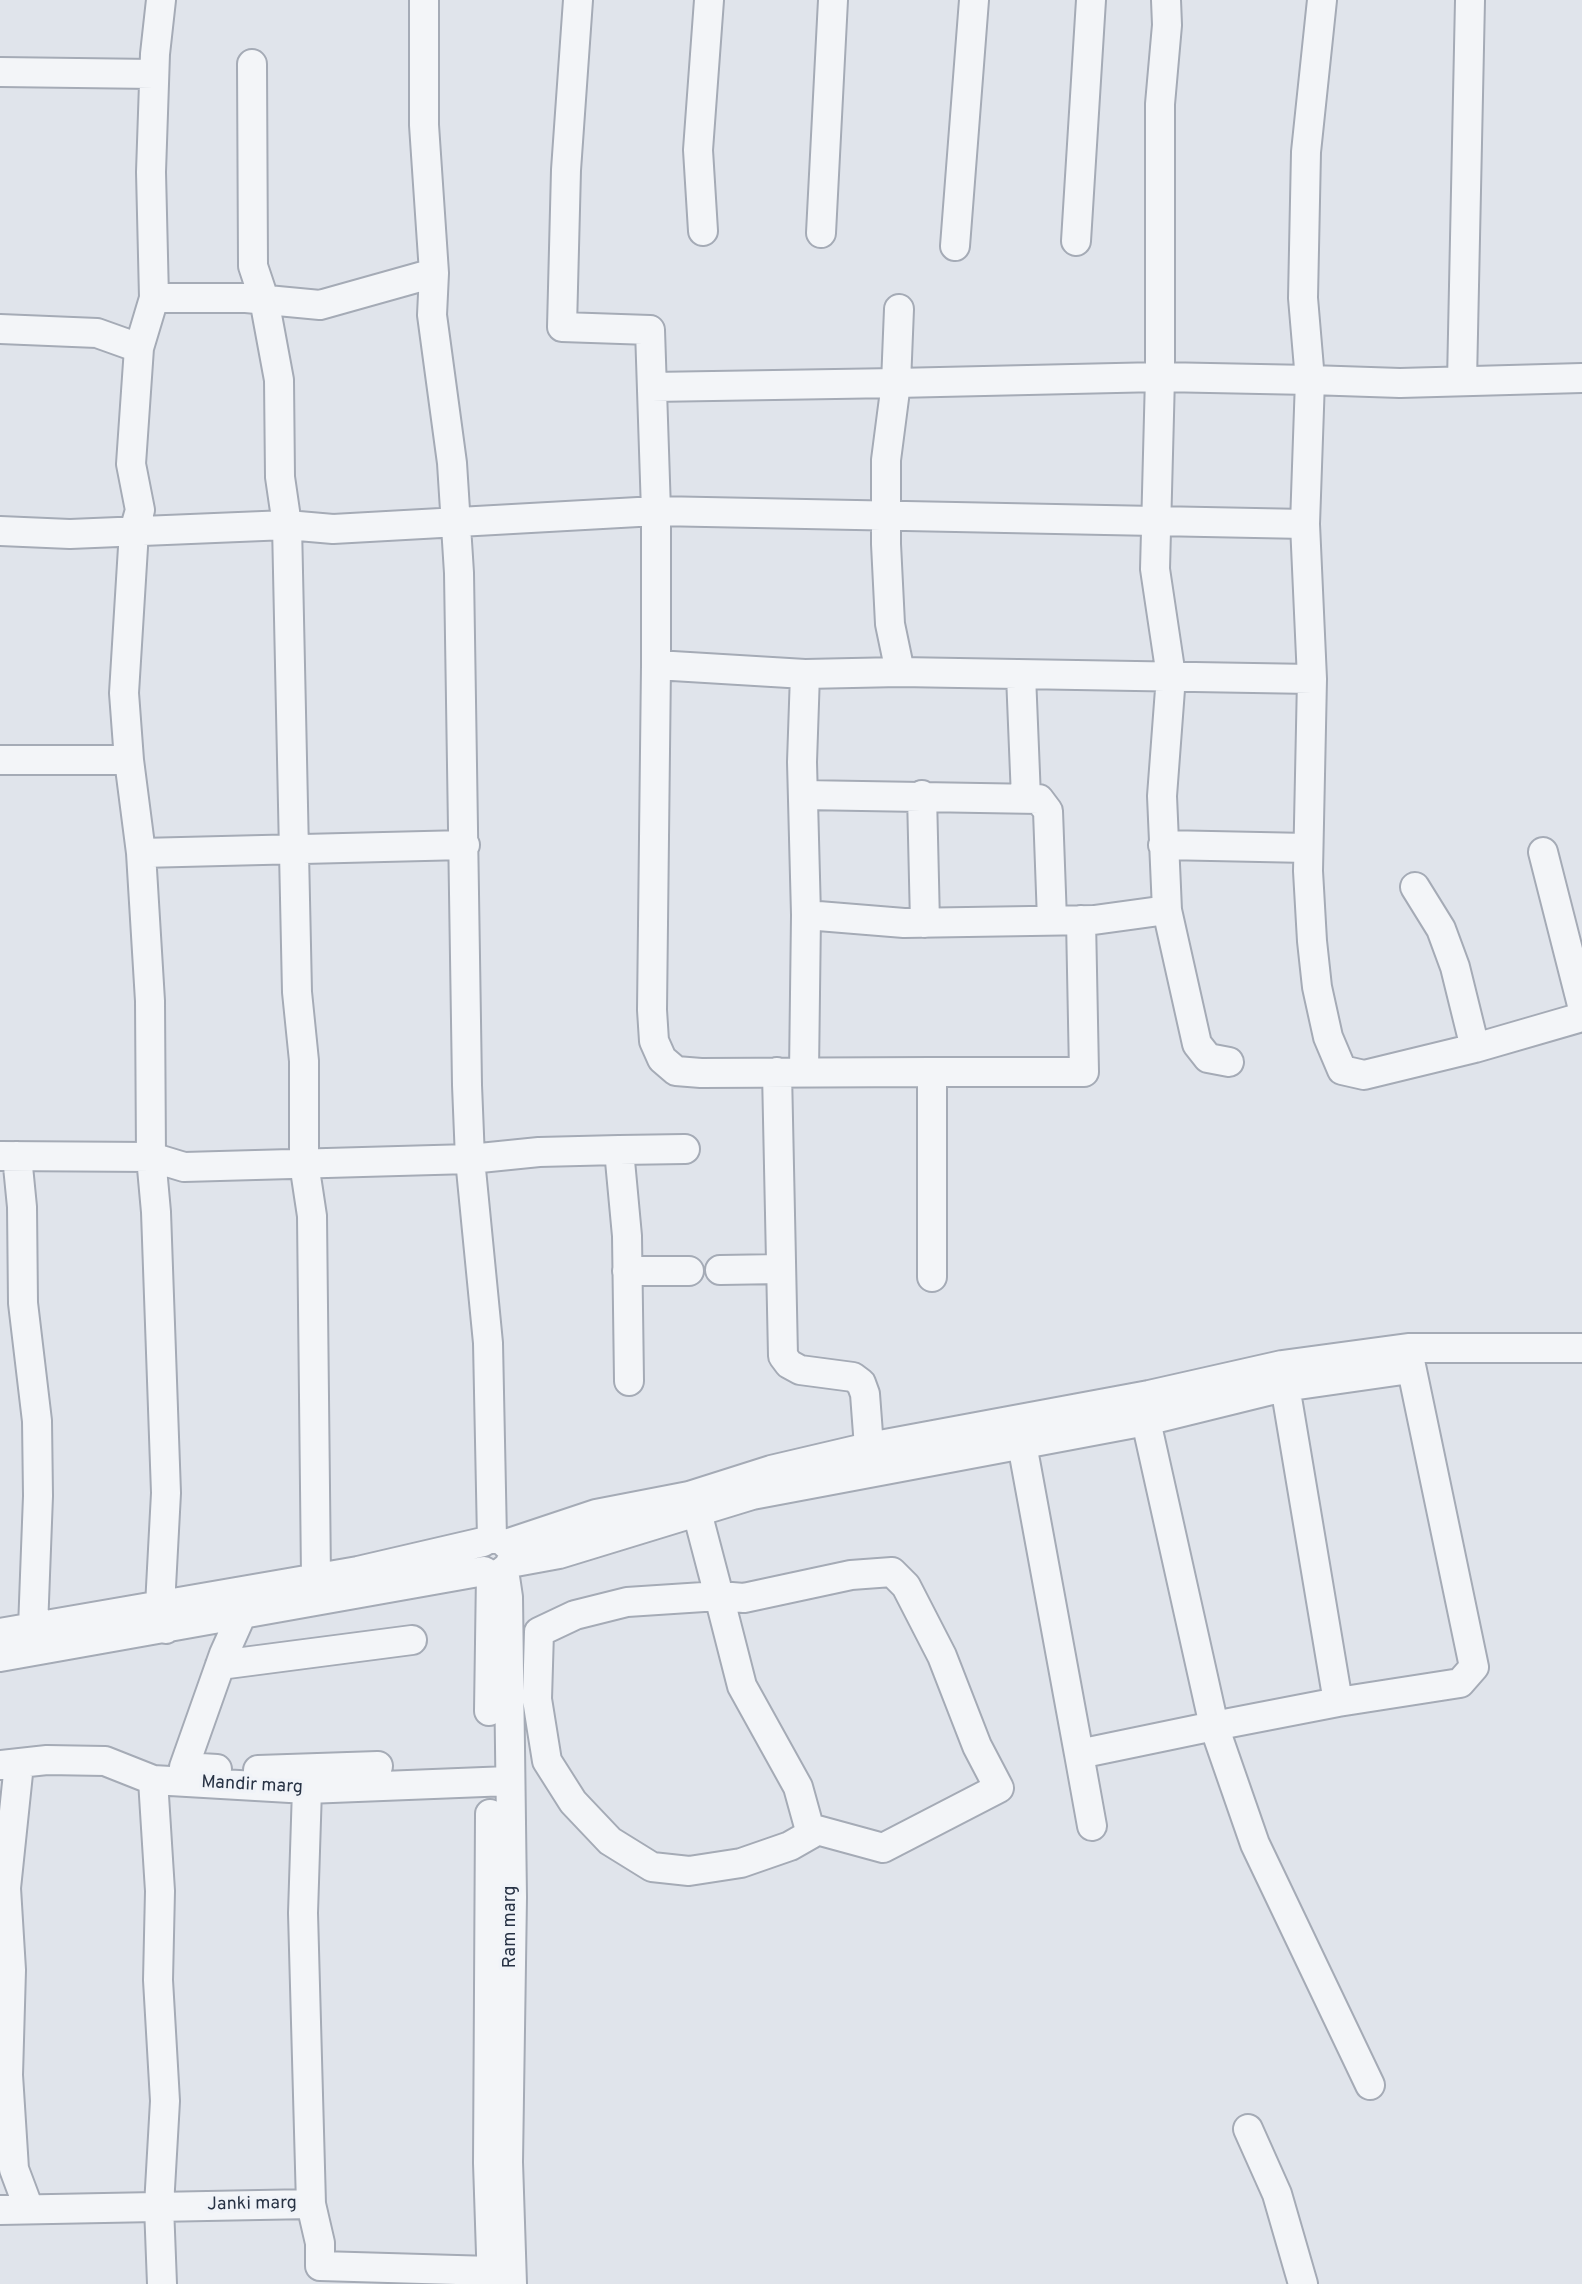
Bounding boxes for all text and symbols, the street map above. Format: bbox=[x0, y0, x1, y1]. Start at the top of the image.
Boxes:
street label: Mandir marg bbox=[201, 1773, 303, 1799]
street label: Ram marg bbox=[500, 1886, 522, 1968]
street label: Janki marg bbox=[207, 2193, 297, 2217]

